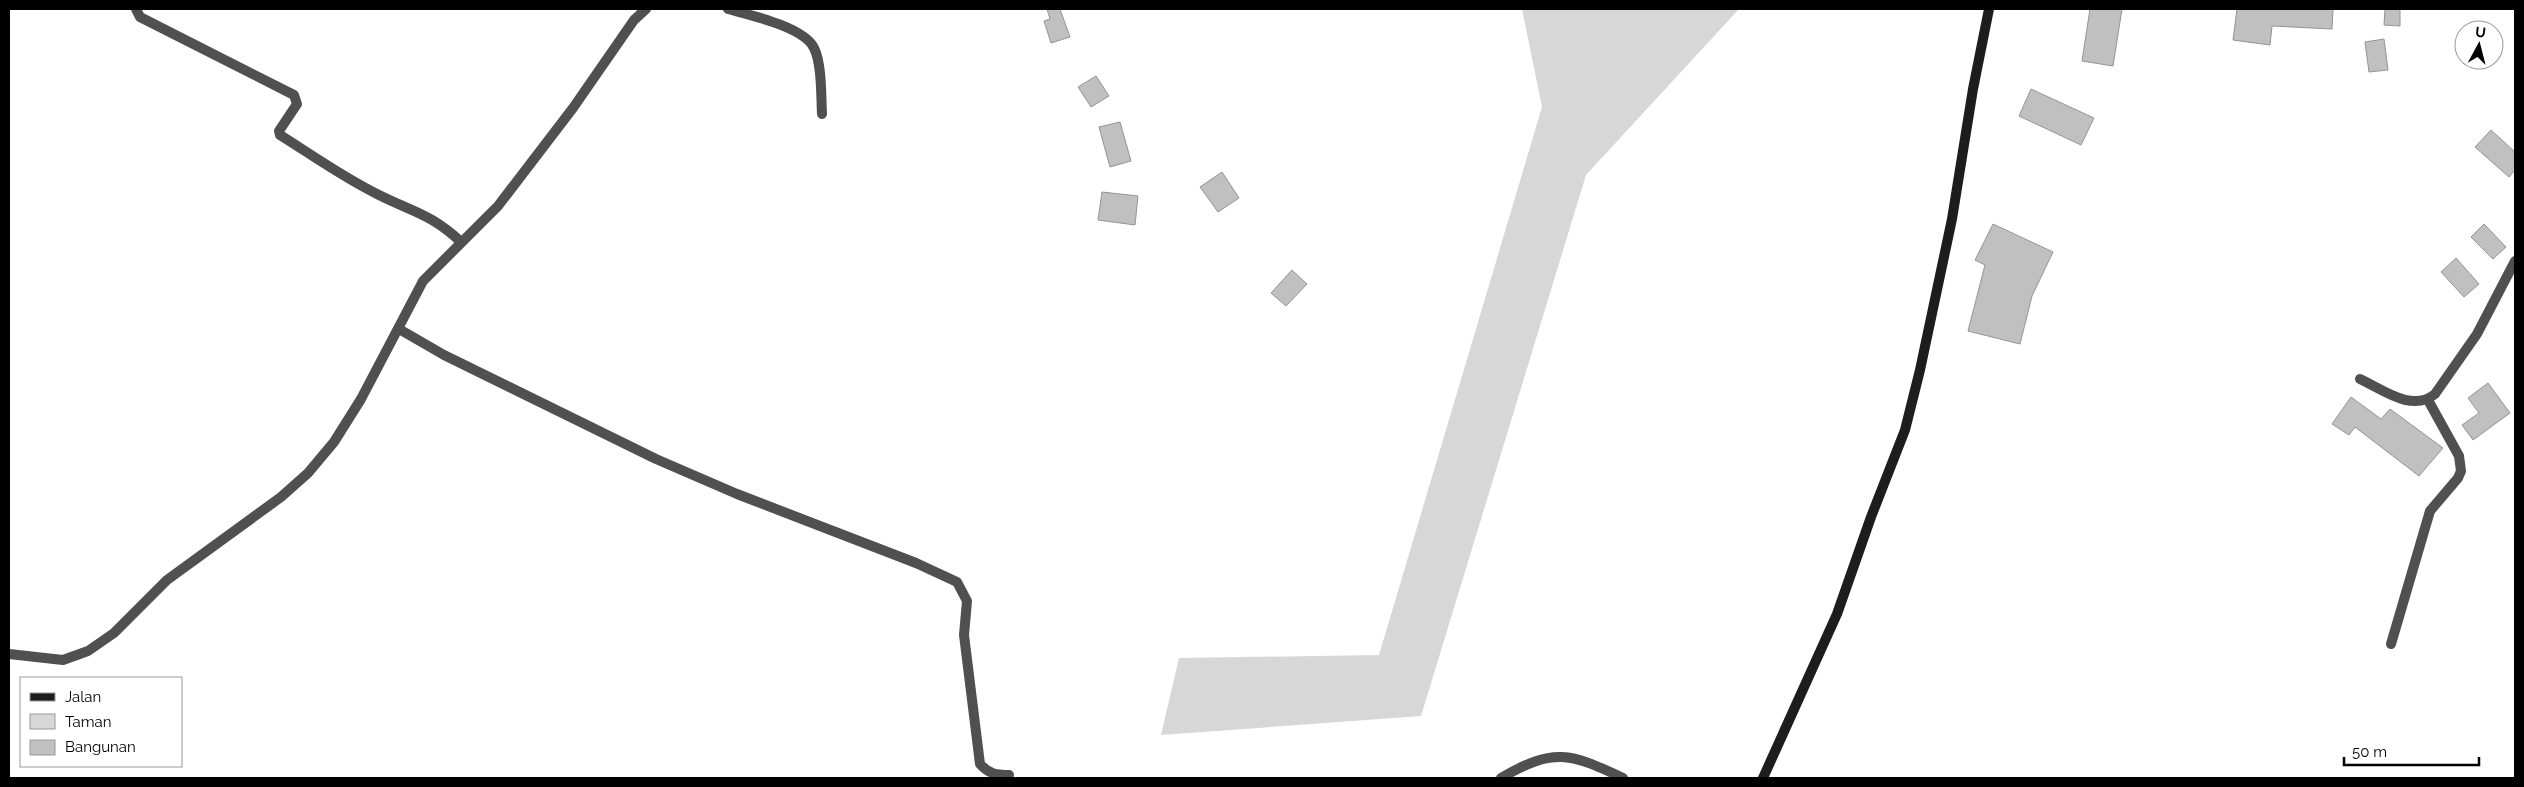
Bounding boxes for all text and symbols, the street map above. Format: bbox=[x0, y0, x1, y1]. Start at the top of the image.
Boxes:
north arrow bbox=[2454, 20, 2504, 70]
text: U bbox=[2474, 24, 2487, 41]
legend bbox=[20, 677, 182, 767]
text: Jalan bbox=[65, 688, 101, 706]
text: Taman bbox=[65, 713, 111, 731]
scale bar bbox=[2344, 734, 2479, 766]
text: Bangunan bbox=[65, 738, 136, 756]
text: 50 m bbox=[2352, 743, 2387, 761]

